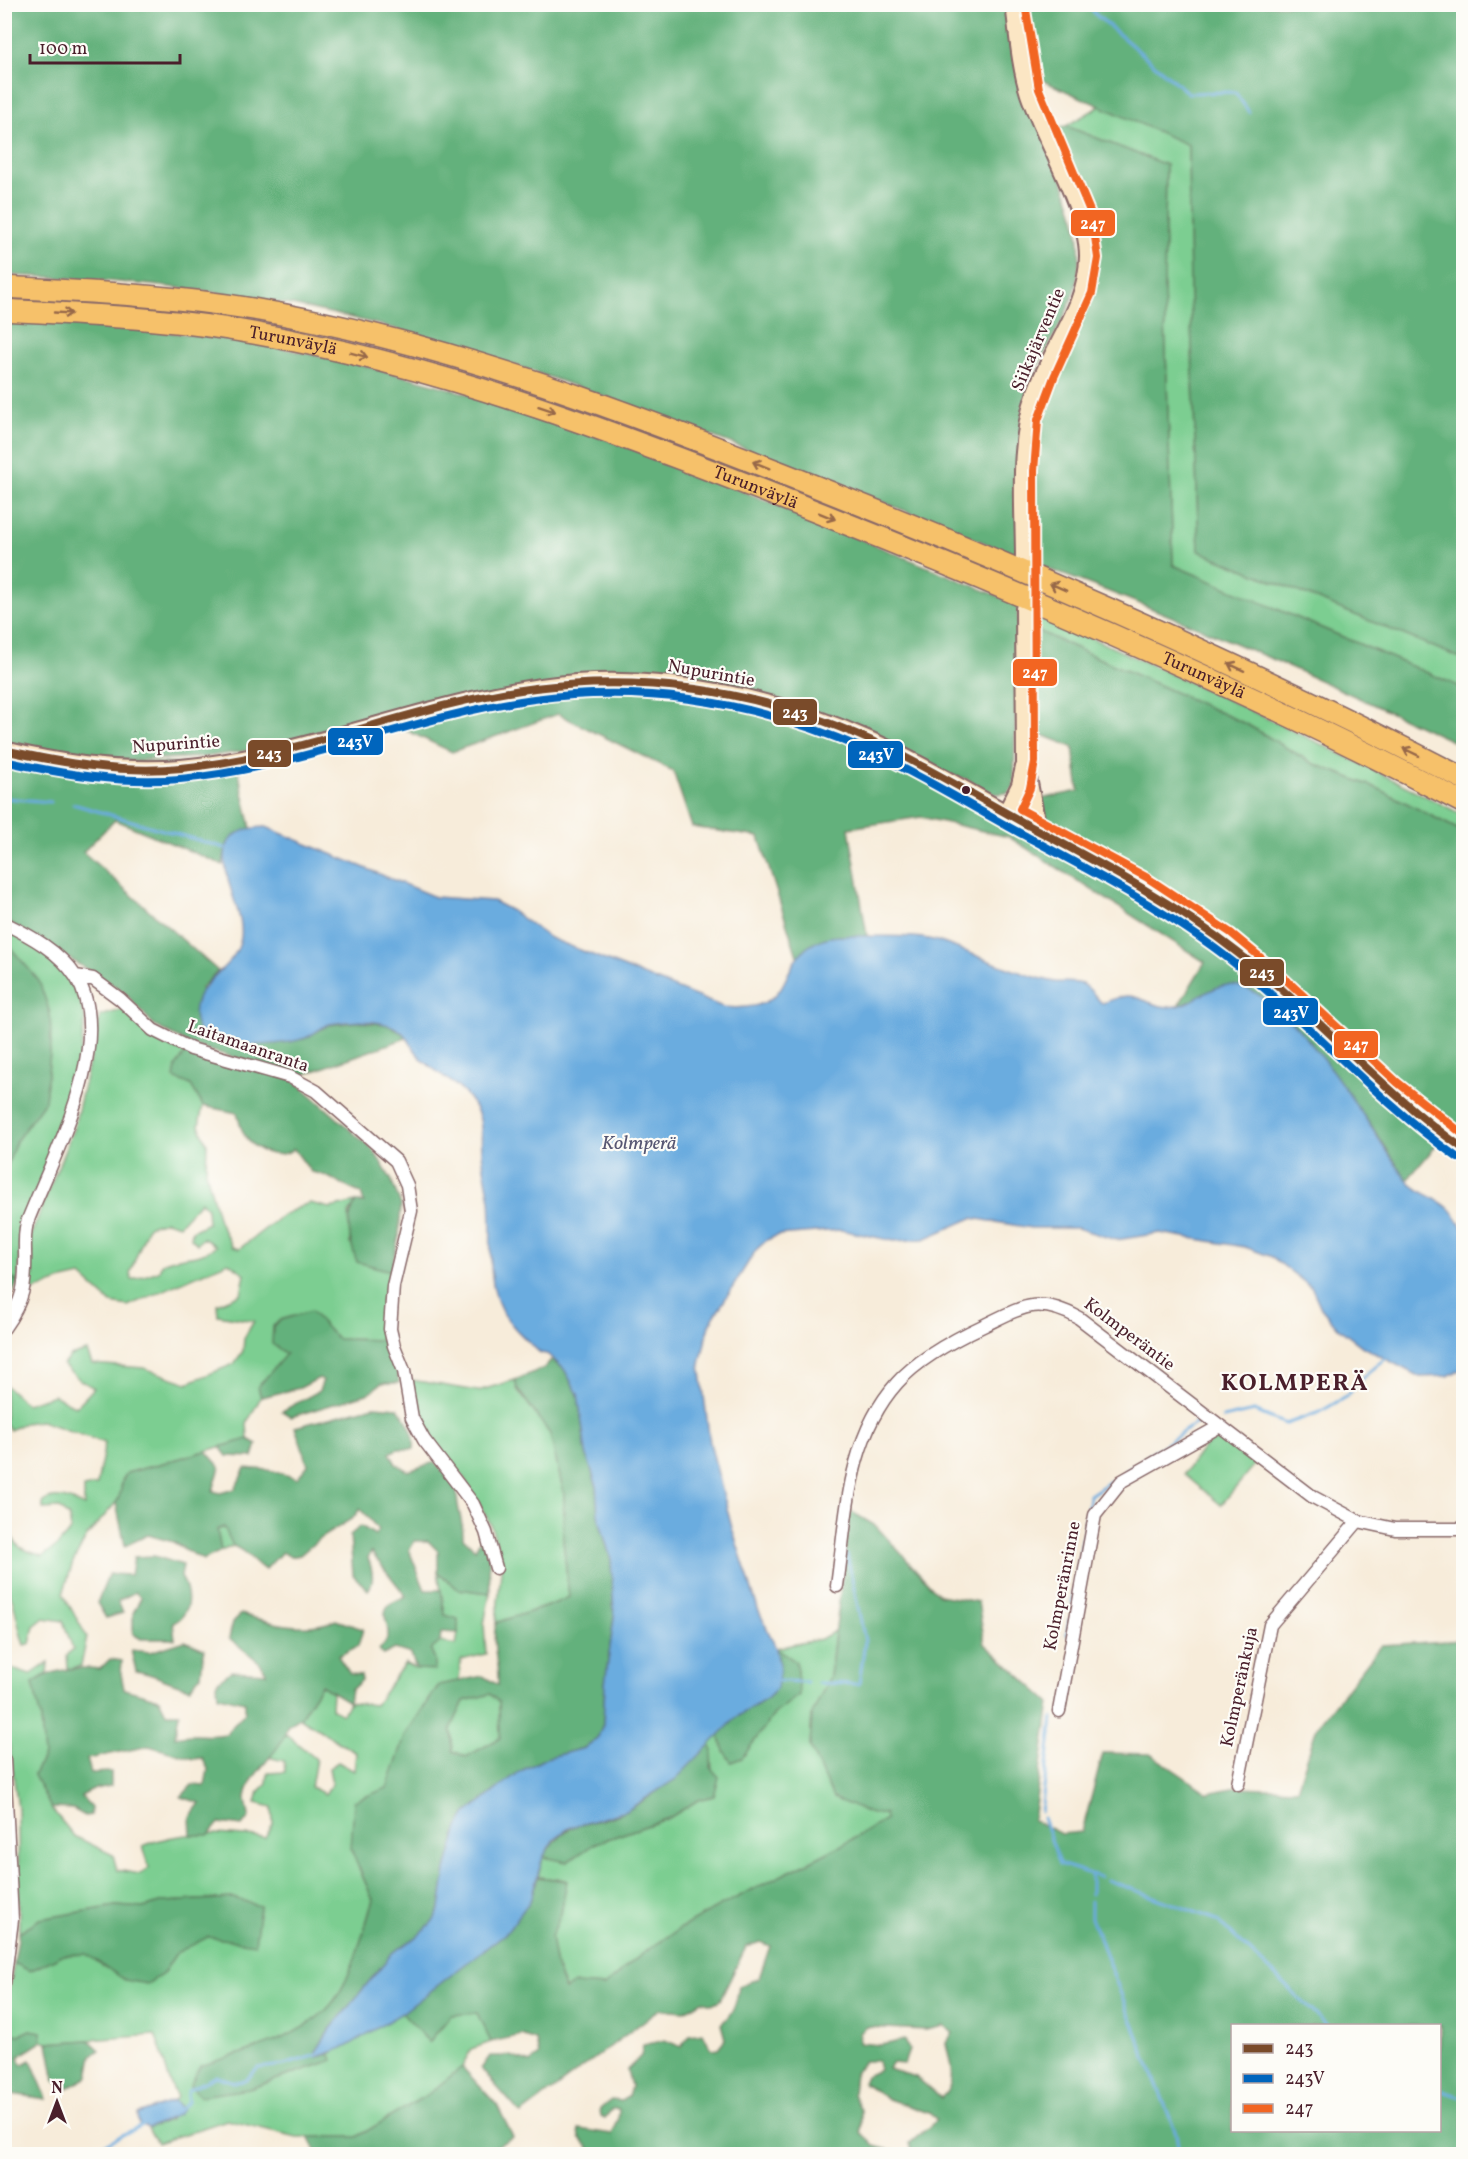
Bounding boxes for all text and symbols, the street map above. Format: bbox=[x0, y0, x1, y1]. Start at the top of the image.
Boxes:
scale bar bbox=[30, 27, 180, 65]
text: 100 m bbox=[39, 37, 88, 62]
line badge: 247 bbox=[1070, 209, 1116, 237]
text: 247 bbox=[1080, 214, 1106, 236]
street label: Siikajärventie bbox=[1006, 284, 1072, 396]
one-way arrow bbox=[52, 308, 72, 319]
street label: Turunväylä bbox=[247, 320, 340, 362]
one-way arrow bbox=[350, 350, 369, 362]
one-way arrow bbox=[537, 404, 556, 415]
one-way arrow bbox=[753, 459, 771, 470]
street label: Turunväylä bbox=[709, 460, 802, 516]
one-way arrow bbox=[817, 511, 836, 522]
one-way arrow bbox=[1050, 581, 1068, 592]
street label: Turunväylä bbox=[1158, 646, 1250, 706]
street label: Nupurintie bbox=[666, 654, 756, 694]
line badge: 247 bbox=[1012, 658, 1058, 687]
one-way arrow bbox=[1227, 661, 1245, 673]
text: 247 bbox=[1022, 663, 1048, 685]
line badge: 243 bbox=[772, 698, 818, 726]
text: 243 bbox=[782, 703, 808, 725]
line badge: 243V bbox=[327, 727, 384, 756]
street label: Nupurintie bbox=[131, 729, 221, 761]
text: 243V bbox=[337, 732, 373, 754]
line badge: 243 bbox=[247, 739, 292, 768]
line badge: 243V bbox=[847, 740, 904, 769]
text: 243 bbox=[256, 744, 282, 766]
text: 243V bbox=[858, 745, 894, 767]
one-way arrow bbox=[1403, 746, 1421, 758]
unlabelled marker bbox=[960, 784, 972, 796]
line badge: 243 bbox=[1239, 958, 1285, 987]
text: 243 bbox=[1249, 963, 1275, 985]
line badge: 243V bbox=[1262, 997, 1319, 1026]
text: 243V bbox=[1273, 1003, 1309, 1025]
street label: Laitamaanranta bbox=[184, 1015, 312, 1079]
line badge: 247 bbox=[1333, 1030, 1379, 1059]
text: 247 bbox=[1343, 1035, 1369, 1057]
water label: Kolmperä bbox=[602, 1130, 676, 1158]
street label: Kolmperäntie bbox=[1078, 1292, 1180, 1378]
district label: KOLMPERÄ bbox=[1221, 1367, 1369, 1401]
street label: Kolmperänrinne bbox=[1038, 1519, 1088, 1653]
street label: Kolmperänkuja bbox=[1215, 1625, 1265, 1749]
legend bbox=[1231, 2024, 1441, 2132]
text: 243 bbox=[1285, 2037, 1313, 2062]
text: 243V bbox=[1285, 2067, 1325, 2092]
north arrow bbox=[27, 2072, 87, 2132]
text: N bbox=[51, 2078, 63, 2100]
text: 247 bbox=[1285, 2097, 1314, 2122]

